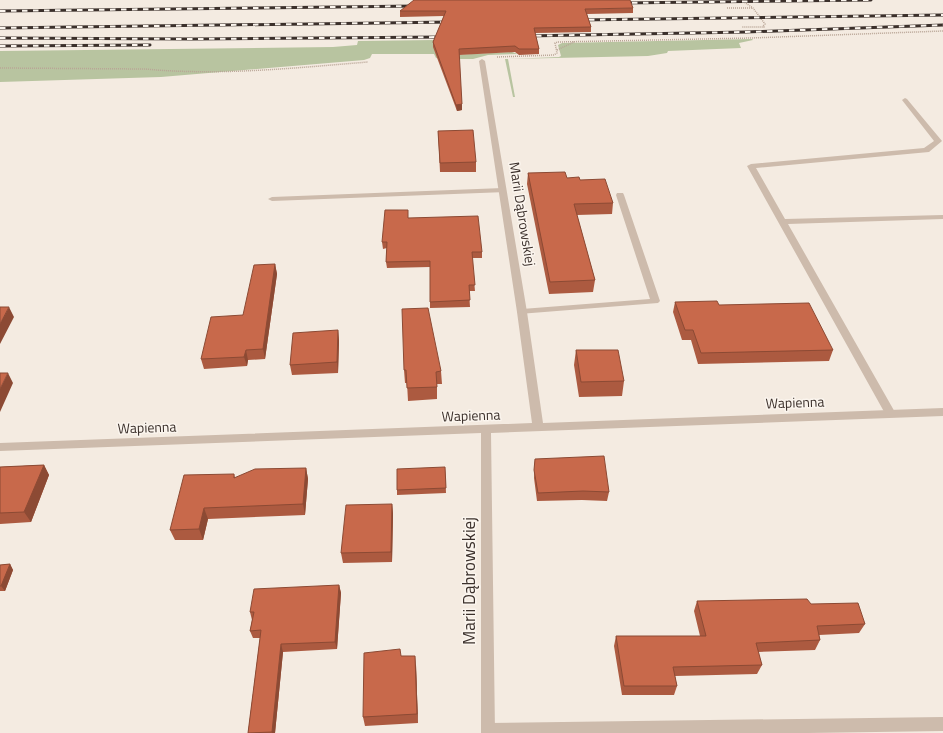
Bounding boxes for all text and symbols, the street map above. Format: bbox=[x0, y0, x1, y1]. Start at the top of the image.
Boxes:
street label: Marii Dąbrowskiej bbox=[504, 160, 542, 268]
street label: Wapienna bbox=[765, 390, 825, 414]
street label: Wapienna bbox=[441, 403, 501, 427]
street label: Wapienna bbox=[117, 415, 177, 439]
street label: Marii Dąbrowskiej bbox=[456, 517, 482, 645]

